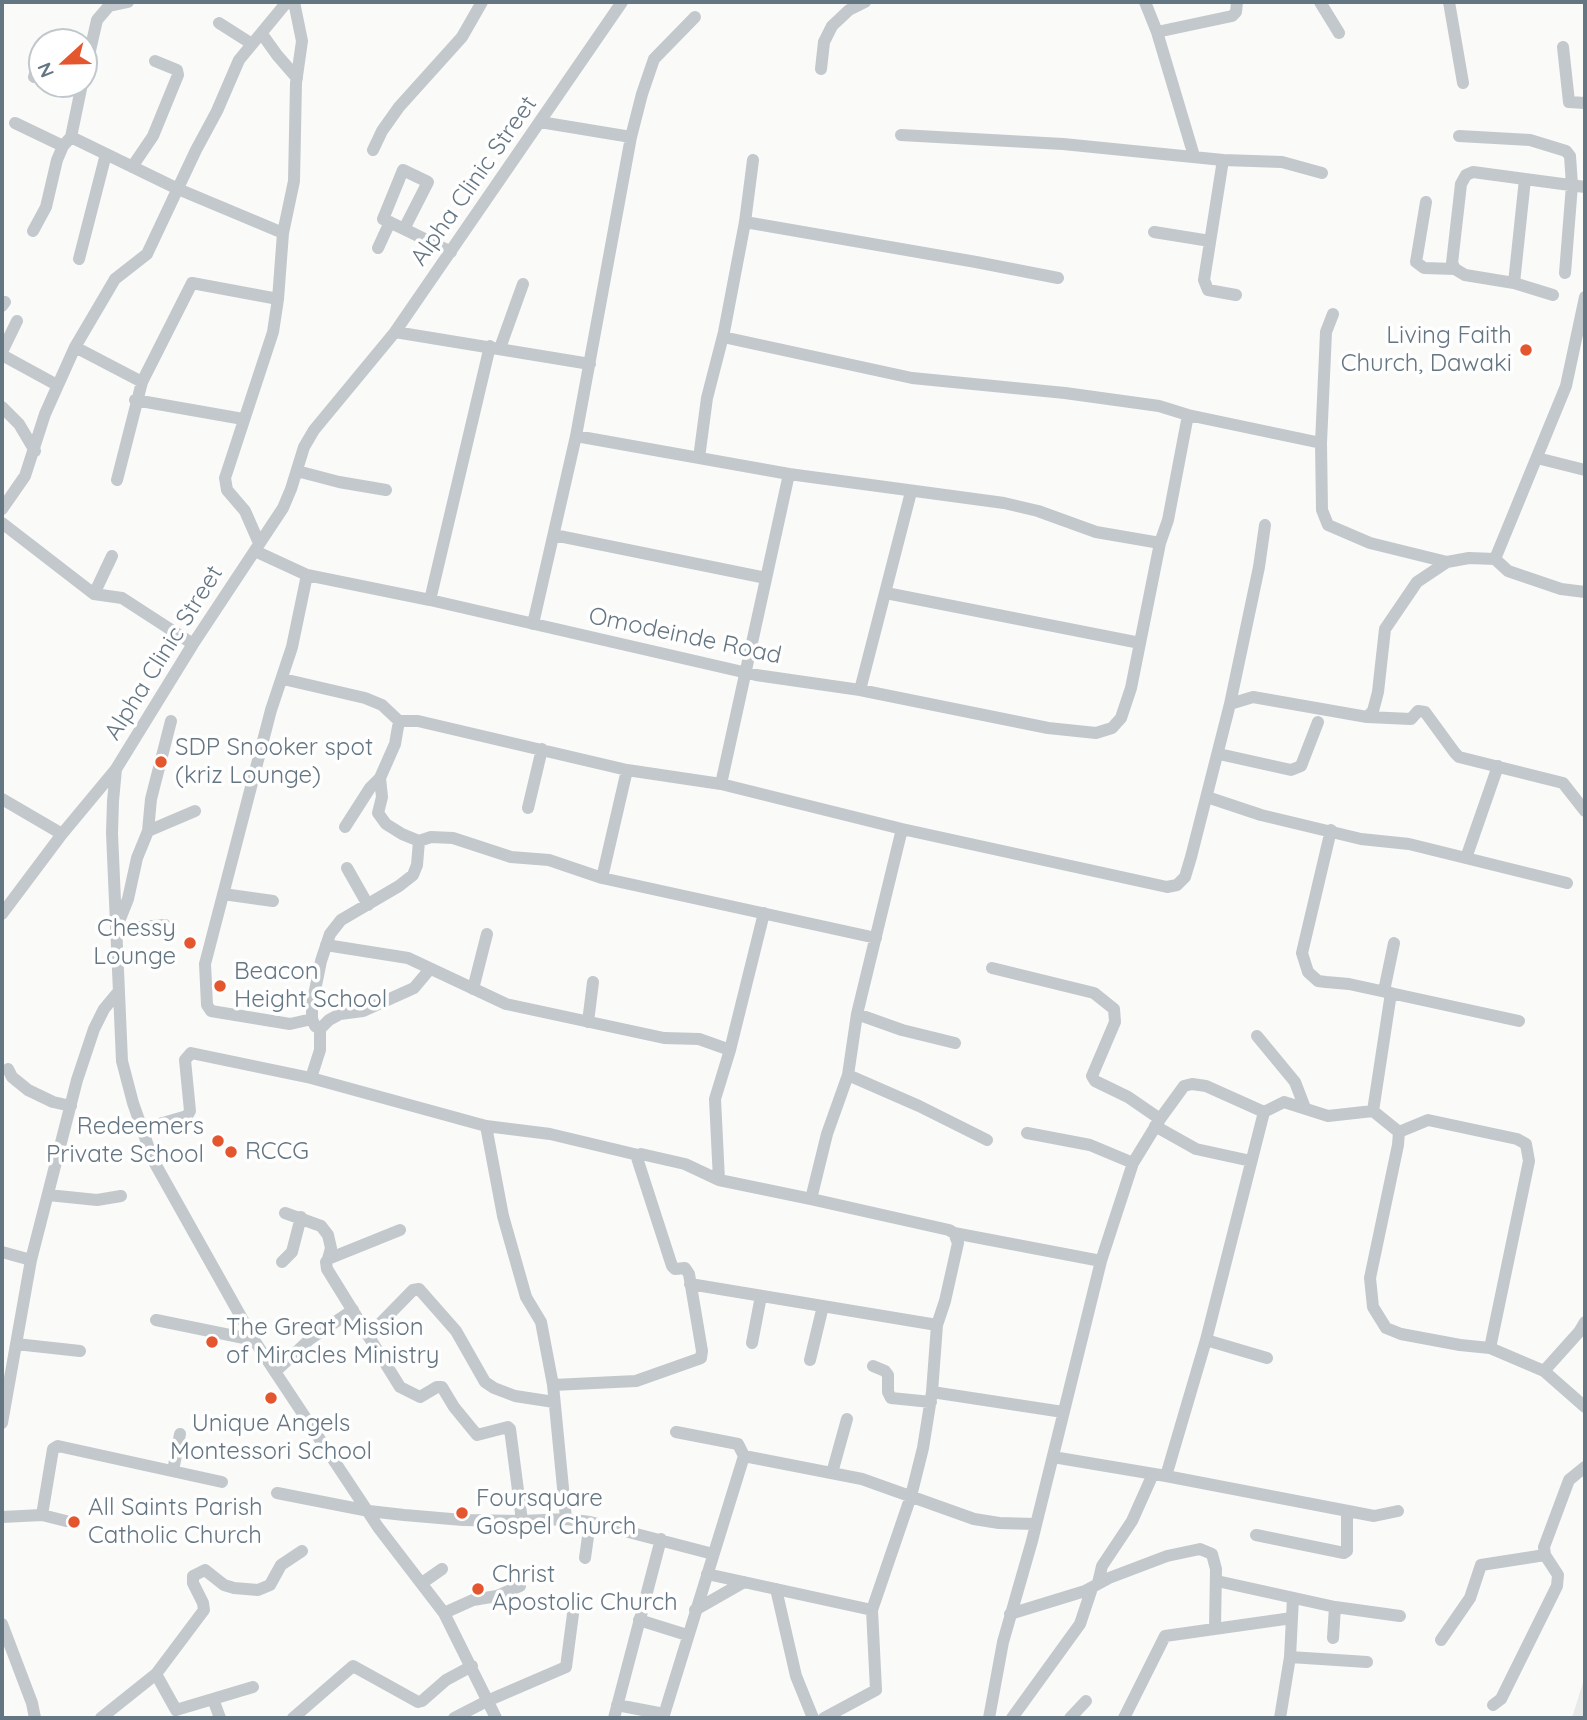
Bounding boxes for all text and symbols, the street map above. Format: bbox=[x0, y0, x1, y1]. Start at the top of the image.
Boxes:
north arrow bbox=[28, 28, 98, 98]
text: N bbox=[32, 59, 59, 81]
street label: Alpha Clinic Street bbox=[405, 91, 543, 271]
place label: Living Faith Church, Dawaki bbox=[1341, 322, 1512, 378]
marker: Living Faith Church, Dawaki bbox=[1518, 342, 1534, 358]
street label: Alpha Clinic Street bbox=[99, 560, 229, 746]
street label: Omodeinde Road bbox=[586, 602, 784, 670]
place label: SDP Snooker spot (kriz Lounge) bbox=[175, 734, 373, 790]
marker: SDP Snooker spot (kriz Lounge) bbox=[153, 754, 169, 770]
place label: Chessy Lounge bbox=[93, 915, 176, 971]
marker: Chessy Lounge bbox=[182, 935, 198, 951]
place label: Beacon Height School bbox=[234, 958, 387, 1014]
marker: Beacon Height School bbox=[212, 978, 228, 994]
place label: Redeemers Private School bbox=[46, 1113, 204, 1169]
marker: Redeemers Private School bbox=[210, 1133, 226, 1149]
place label: RCCG bbox=[245, 1138, 309, 1166]
marker: RCCG bbox=[223, 1144, 239, 1160]
place label: The Great Mission of Miracles Ministry bbox=[226, 1314, 440, 1370]
marker: The Great Mission of Miracles Ministry bbox=[204, 1334, 220, 1350]
marker: Unique Angels Montessori School bbox=[263, 1390, 279, 1406]
place label: Unique Angels Montessori School bbox=[170, 1410, 372, 1466]
place label: Foursquare Gospel Church bbox=[476, 1485, 636, 1541]
place label: All Saints Parish Catholic Church bbox=[88, 1494, 263, 1550]
marker: Foursquare Gospel Church bbox=[454, 1505, 470, 1521]
marker: All Saints Parish Catholic Church bbox=[66, 1514, 82, 1530]
place label: Christ Apostolic Church bbox=[492, 1561, 678, 1617]
marker: Christ Apostolic Church bbox=[470, 1581, 486, 1597]

